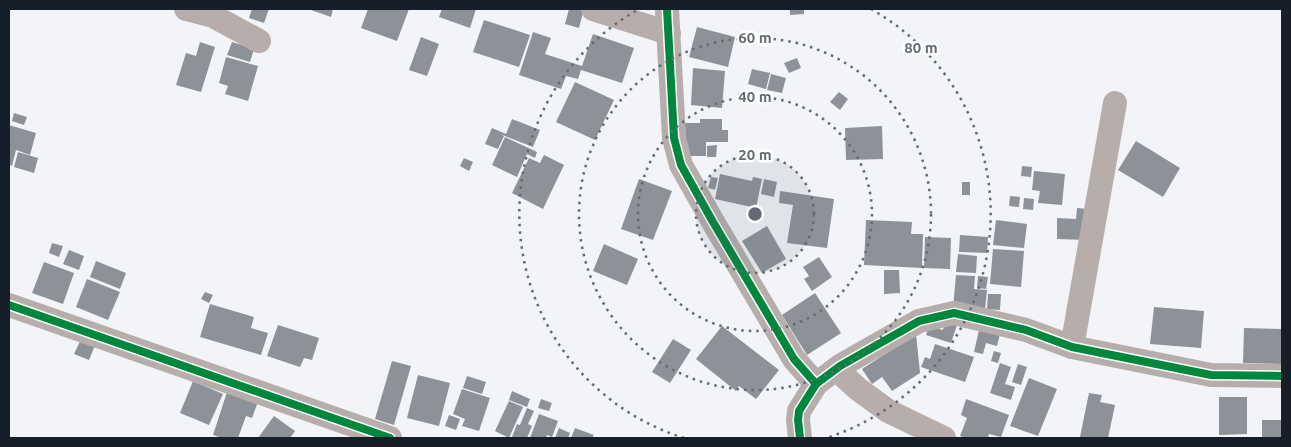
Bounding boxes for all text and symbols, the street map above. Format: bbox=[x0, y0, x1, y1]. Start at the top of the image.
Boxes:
text: 60 m bbox=[738, 29, 772, 46]
text: 80 m bbox=[904, 39, 938, 56]
text: 40 m bbox=[738, 88, 772, 105]
text: 20 m bbox=[738, 146, 772, 163]
centre of rings bbox=[746, 205, 764, 223]

